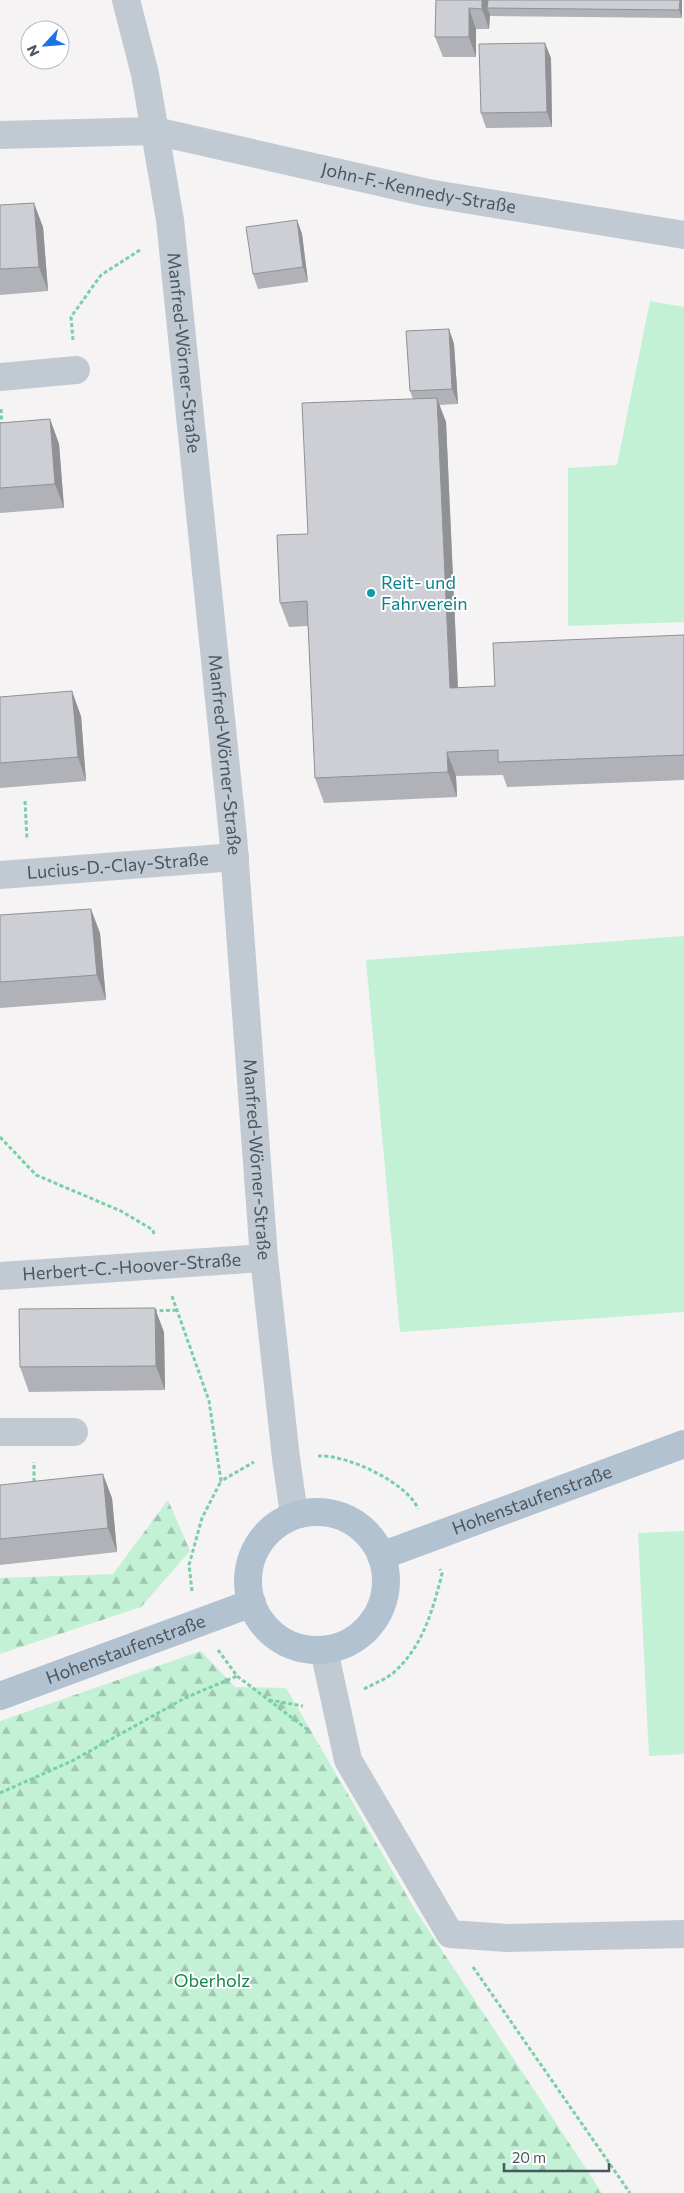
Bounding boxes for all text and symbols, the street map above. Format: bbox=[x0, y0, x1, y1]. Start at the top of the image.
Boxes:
north arrow bbox=[20, 20, 70, 70]
text: N bbox=[23, 42, 43, 59]
street label: John-F.-Kennedy-Straße bbox=[319, 157, 518, 217]
street label: Manfred-Wörner-Straße bbox=[163, 251, 206, 454]
place label: Reit- und Fahrverein bbox=[381, 571, 468, 614]
marker: Reit- und Fahrverein bbox=[365, 587, 377, 599]
street label: Manfred-Wörner-Straße bbox=[204, 653, 246, 856]
street label: Lucius-D.-Clay-Straße bbox=[26, 847, 209, 883]
street label: Manfred-Wörner-Straße bbox=[239, 1058, 276, 1261]
street label: Herbert-C.-Hoover-Straße bbox=[21, 1248, 242, 1284]
street label: Hohenstaufenstraße bbox=[449, 1460, 614, 1539]
street label: Hohenstaufenstraße bbox=[43, 1609, 208, 1688]
park label: Oberholz bbox=[174, 1969, 250, 1991]
scale bar bbox=[504, 2140, 609, 2172]
text: 20 m bbox=[512, 2148, 546, 2166]

